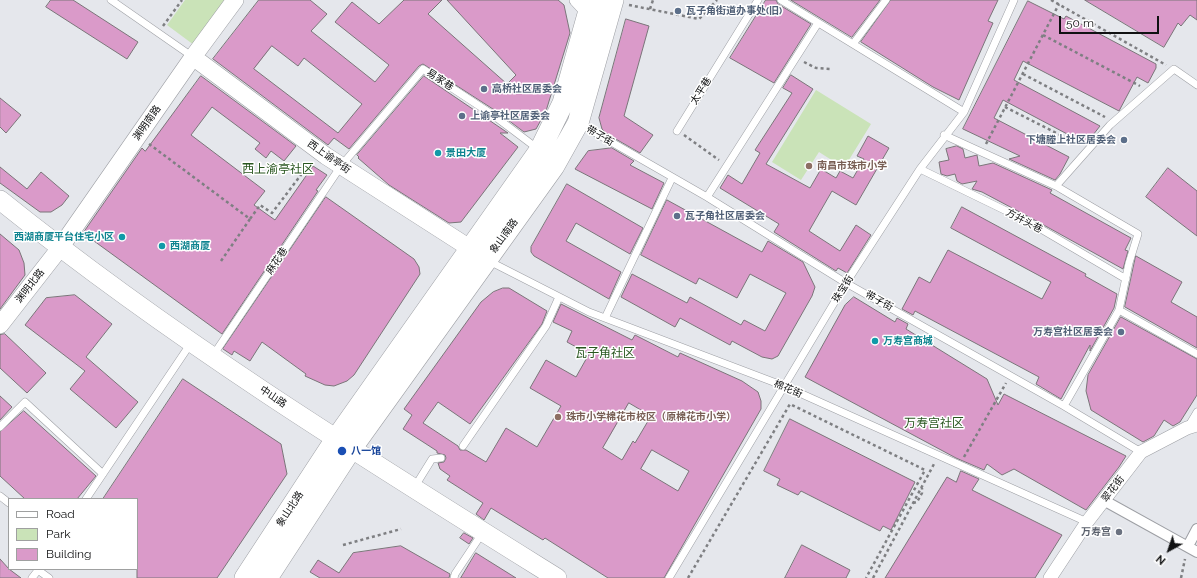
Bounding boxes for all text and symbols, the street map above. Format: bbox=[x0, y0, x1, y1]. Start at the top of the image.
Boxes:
place label: 瓦子角街道办事处(旧) bbox=[686, 5, 782, 17]
marker: 瓦子角街道办事处(旧) bbox=[673, 6, 683, 16]
scale bar bbox=[1061, 8, 1161, 34]
text: 50 m bbox=[1066, 16, 1094, 30]
street label: 易家巷 bbox=[424, 67, 456, 93]
street label: 太平巷 bbox=[688, 75, 714, 107]
place label: 高桥社区居委会 bbox=[492, 83, 562, 95]
marker: 高桥社区居委会 bbox=[479, 84, 489, 94]
street label: 渊明南路 bbox=[131, 103, 163, 143]
place label: 上谕亭社区居委会 bbox=[470, 110, 550, 122]
marker: 上谕亭社区居委会 bbox=[457, 111, 467, 121]
street label: 带子街 bbox=[584, 123, 616, 149]
place label: 下塘塍上社区居委会 bbox=[1026, 134, 1116, 146]
marker: 下塘塍上社区居委会 bbox=[1119, 135, 1129, 145]
street label: 西上谕亭街 bbox=[305, 138, 353, 176]
place label: 景田大厦 bbox=[446, 147, 486, 159]
marker: 景田大厦 bbox=[433, 148, 443, 158]
place label: 南昌市珠市小学 bbox=[817, 160, 887, 172]
marker: 南昌市珠市小学 bbox=[804, 161, 814, 171]
district label: 西上渝亭社区 bbox=[242, 162, 314, 176]
street label: 方井头巷 bbox=[1004, 206, 1044, 236]
place label: 瓦子角社区居委会 bbox=[685, 210, 765, 222]
marker: 瓦子角社区居委会 bbox=[672, 211, 682, 221]
street label: 象山南路 bbox=[487, 216, 521, 256]
place label: 西湖商厦平台住宅小区 bbox=[14, 231, 114, 243]
marker: 西湖商厦平台住宅小区 bbox=[117, 232, 127, 242]
place label: 西湖商厦 bbox=[170, 240, 210, 252]
marker: 西湖商厦 bbox=[157, 241, 167, 251]
street label: 麻花巷 bbox=[264, 245, 290, 277]
street label: 渊明北路 bbox=[13, 267, 47, 305]
street label: 珠宝街 bbox=[830, 273, 856, 305]
street label: 带子街 bbox=[863, 288, 895, 314]
place label: 万寿宫社区居委会 bbox=[1033, 326, 1113, 338]
marker: 万寿宫社区居委会 bbox=[1116, 327, 1126, 337]
place label: 万寿宫商城 bbox=[883, 335, 933, 347]
marker: 万寿宫商城 bbox=[870, 336, 880, 346]
district label: 瓦子角社区 bbox=[575, 346, 635, 360]
street label: 棉花街 bbox=[772, 378, 804, 400]
street label: 中山路 bbox=[257, 384, 289, 410]
place label: 珠市小学棉花市校区（原棉花市小学） bbox=[566, 411, 736, 423]
marker: 珠市小学棉花市校区（原棉花市小学） bbox=[553, 412, 563, 422]
district label: 万寿宫社区 bbox=[904, 416, 964, 430]
marker: 八一馆 bbox=[336, 445, 348, 457]
place label: 八一馆 bbox=[351, 445, 381, 457]
street label: 翠花街 bbox=[1099, 473, 1127, 505]
street label: 象山北路 bbox=[274, 489, 306, 529]
legend bbox=[8, 498, 138, 570]
text: Road bbox=[46, 507, 75, 521]
place label: 万寿宫 bbox=[1081, 526, 1111, 538]
text: Park bbox=[46, 527, 71, 541]
marker: 万寿宫 bbox=[1114, 527, 1124, 537]
north arrow bbox=[1149, 530, 1189, 570]
text: Building bbox=[46, 547, 92, 561]
text: N bbox=[1154, 552, 1168, 567]

